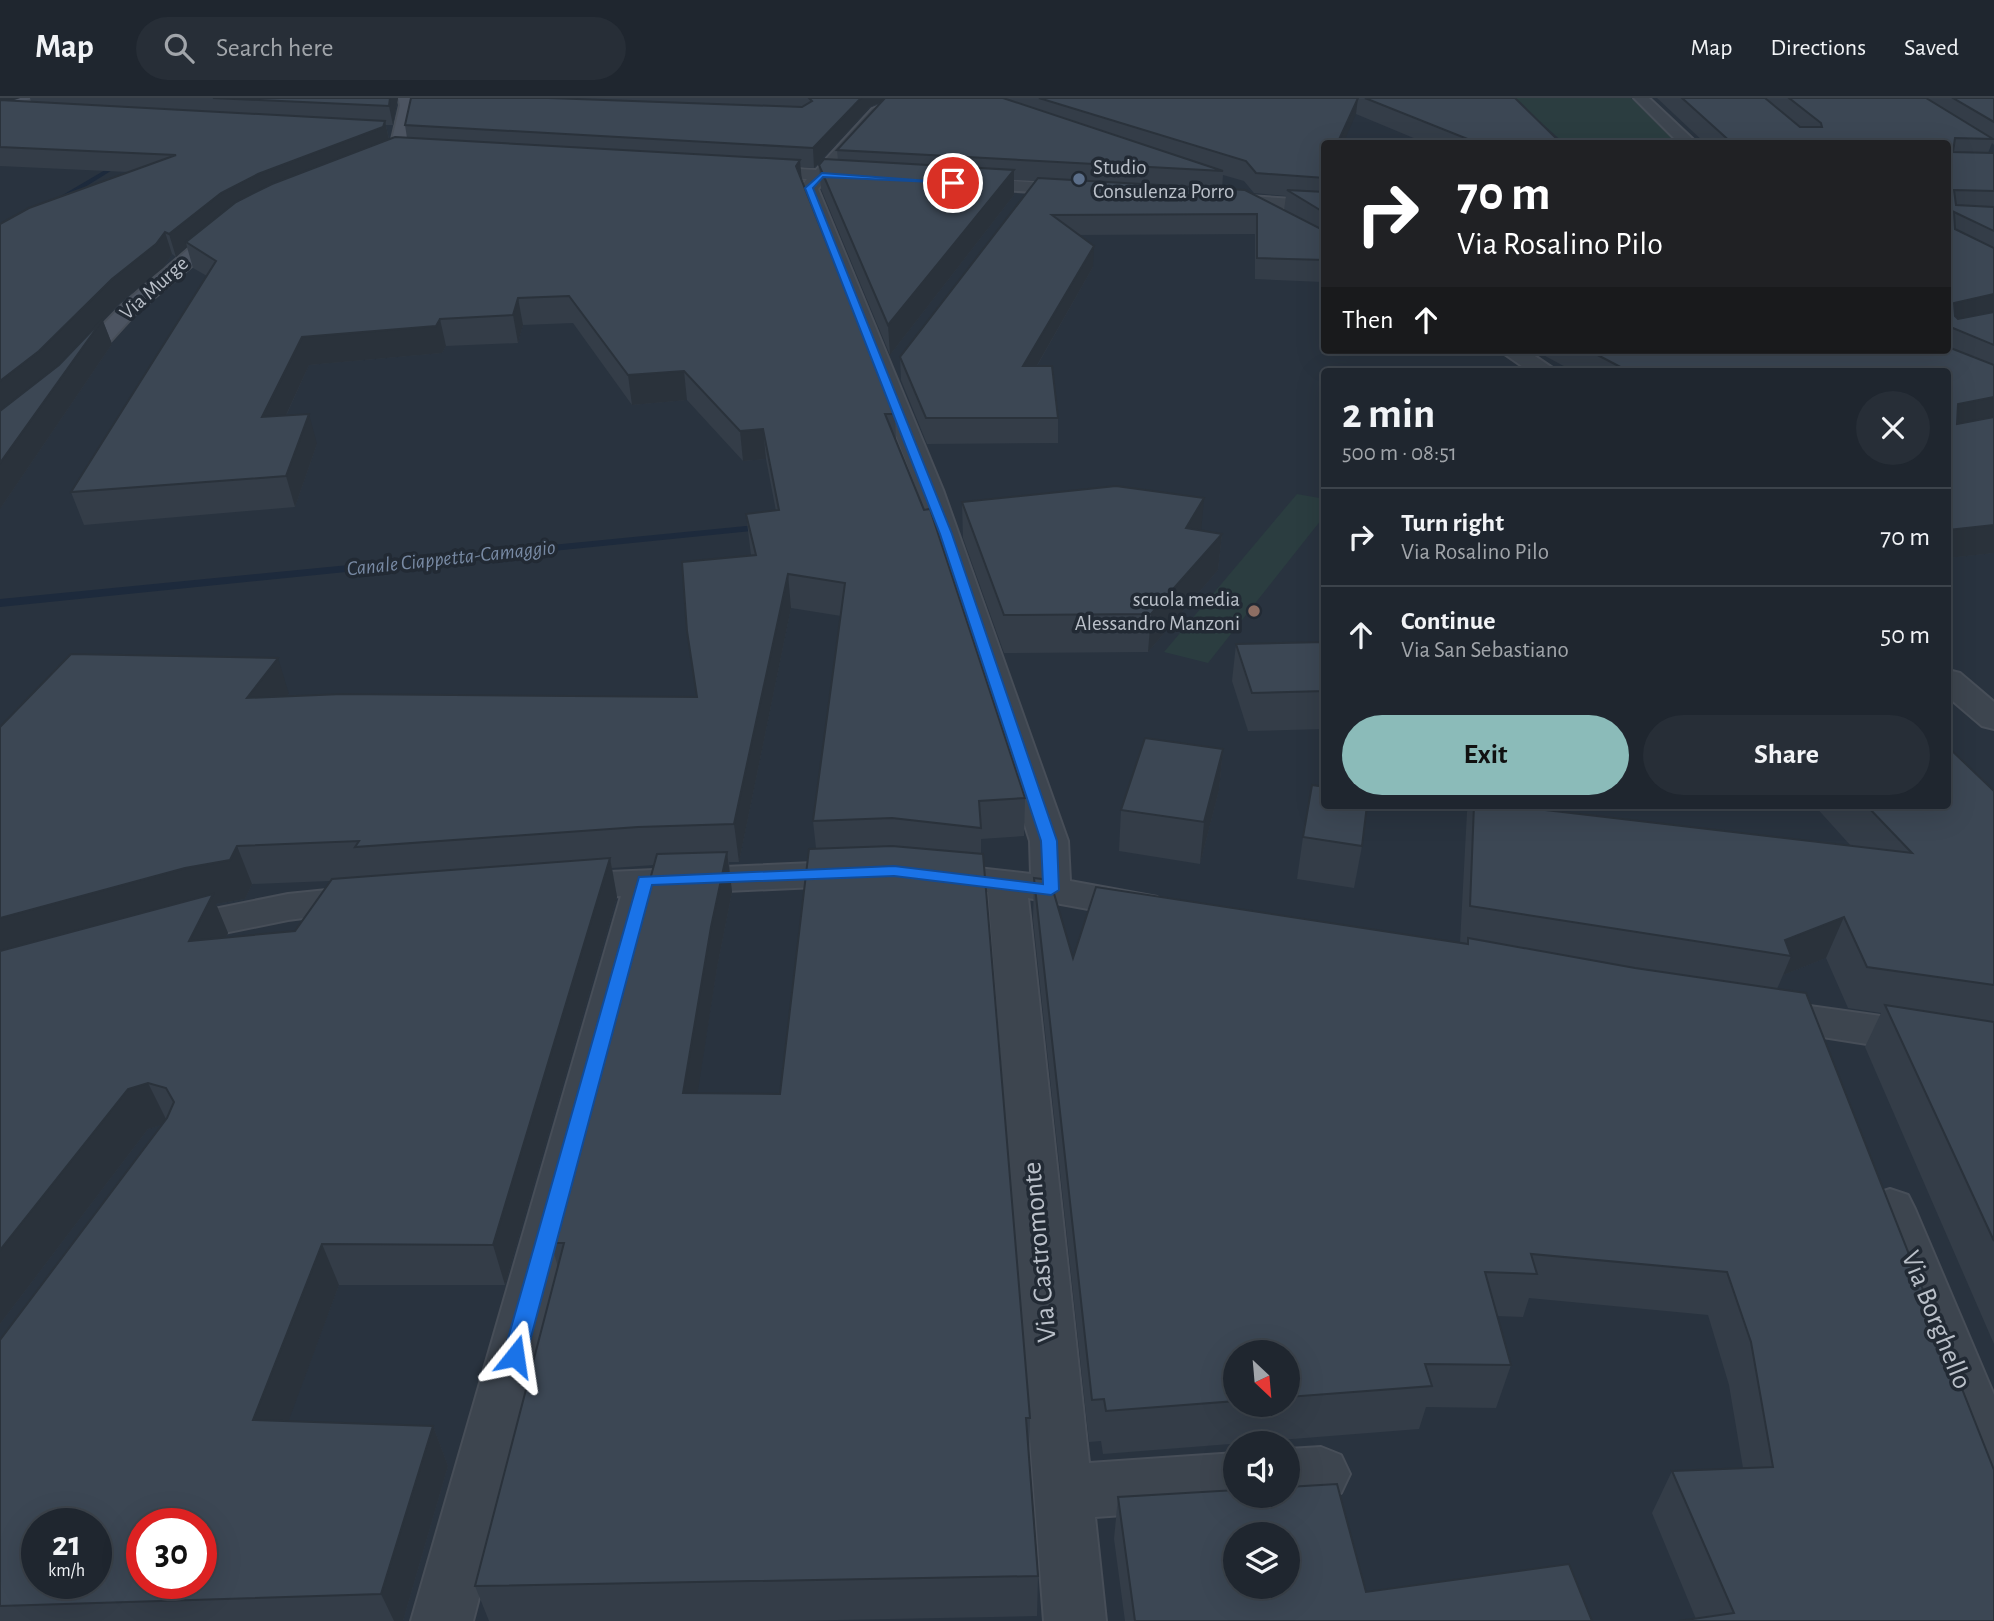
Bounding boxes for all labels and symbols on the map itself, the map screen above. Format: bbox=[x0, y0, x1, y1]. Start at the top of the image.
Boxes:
pin bbox=[923, 153, 983, 213]
place label: Studio Consulenza Porro bbox=[1093, 157, 1234, 202]
marker: Studio Consulenza Porro bbox=[1071, 171, 1087, 187]
street label: Via Murge bbox=[116, 252, 192, 324]
water label: Canale Ciappetta-Camaggio bbox=[346, 537, 557, 580]
place label: scuola media Alessandro Manzoni bbox=[1075, 589, 1240, 634]
marker: scuola media Alessandro Manzoni bbox=[1246, 603, 1262, 619]
street label: Via Castromonte bbox=[1018, 1161, 1062, 1343]
street label: Via Borghello bbox=[1896, 1247, 1976, 1393]
position arrow bbox=[478, 1319, 552, 1393]
north arrow bbox=[1223, 1340, 1300, 1418]
speed limit sign: 30 bbox=[126, 1508, 217, 1599]

